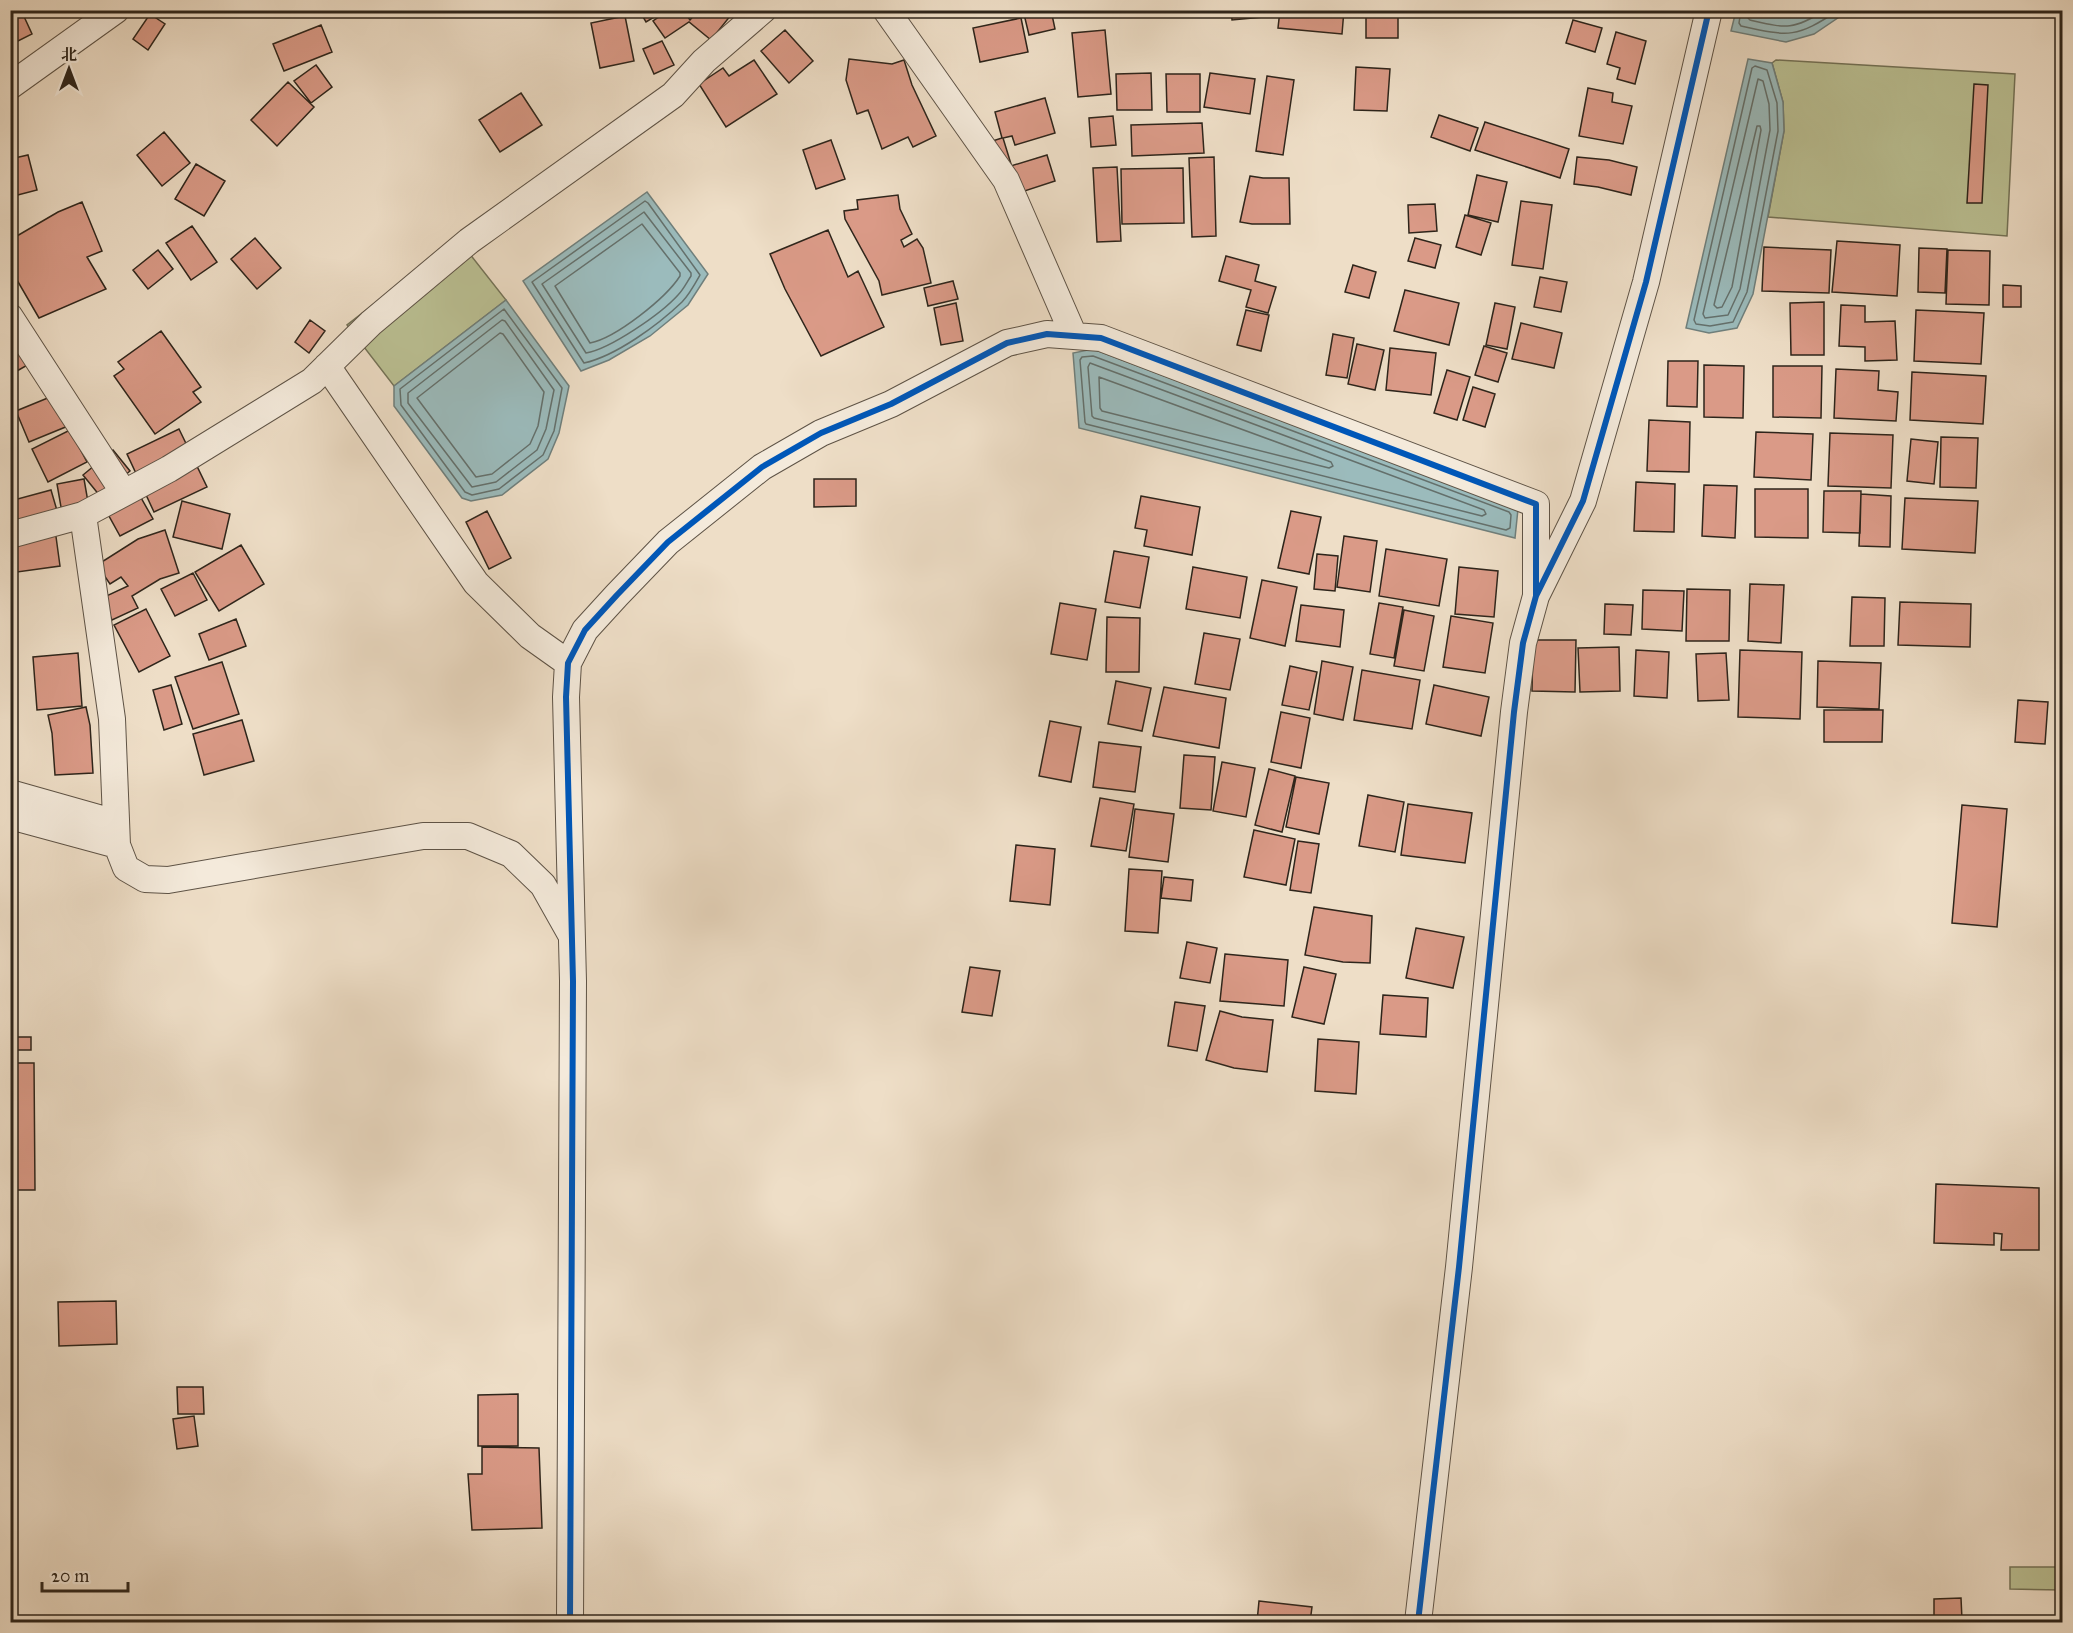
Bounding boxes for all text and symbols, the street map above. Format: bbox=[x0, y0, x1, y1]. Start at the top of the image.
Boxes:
north arrow bbox=[39, 39, 99, 99]
text: 北 bbox=[61, 45, 77, 64]
scale bar bbox=[42, 1555, 128, 1593]
text: 20 m bbox=[51, 1565, 89, 1587]

